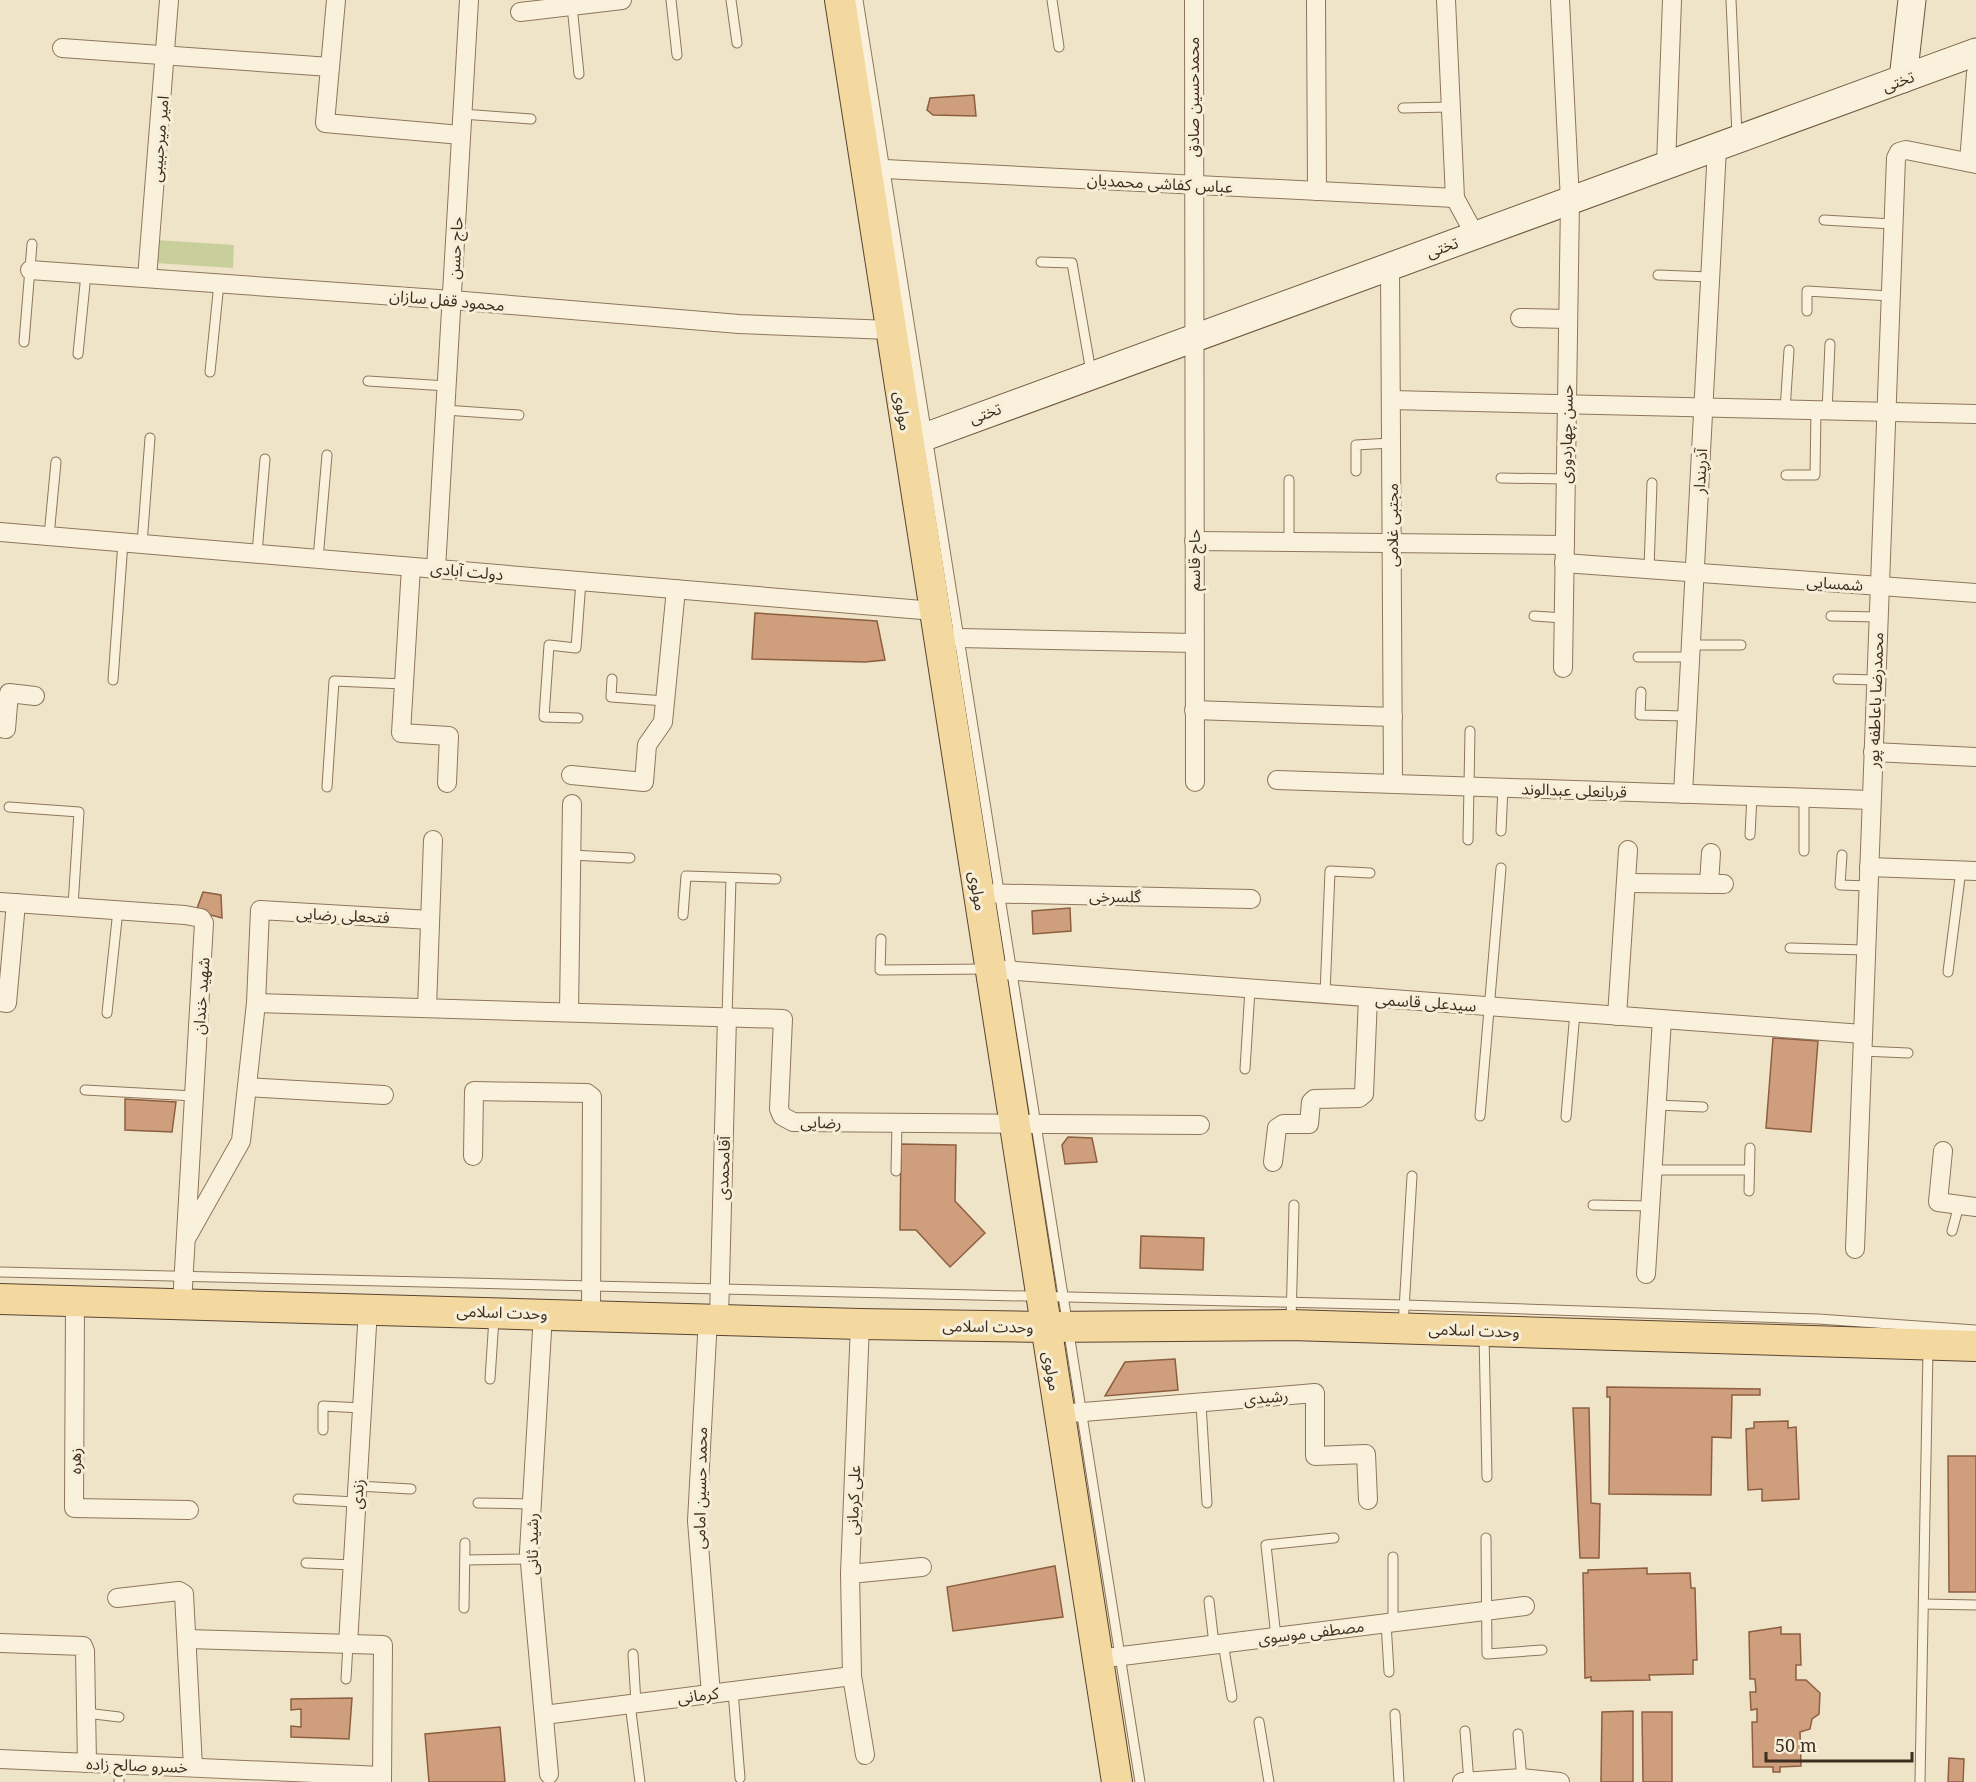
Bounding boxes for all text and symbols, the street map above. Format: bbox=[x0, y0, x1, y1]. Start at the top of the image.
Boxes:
street label: محمدحسین صادق bbox=[1182, 37, 1204, 157]
street label: تختی bbox=[1879, 65, 1917, 97]
street label: امیر میرحبیبی bbox=[144, 95, 174, 183]
street label: عباس کفاشی محمدیان bbox=[1086, 168, 1234, 198]
street label: حاج حسن bbox=[442, 216, 470, 280]
street label: تختی bbox=[1423, 231, 1461, 263]
street label: محمود قفل سازان bbox=[388, 284, 506, 316]
street label: حسن چهاردوری bbox=[1554, 384, 1578, 484]
street label: مولوی bbox=[889, 390, 917, 432]
street label: تختی bbox=[966, 397, 1004, 429]
street label: آذرپندار bbox=[1688, 447, 1712, 495]
street label: مجتبی غلامی bbox=[1381, 483, 1403, 567]
street label: حاج قاسم bbox=[1183, 529, 1207, 591]
street label: دولت آبادی bbox=[430, 557, 504, 585]
street label: شمسایی bbox=[1806, 570, 1864, 596]
street label: محمدرضا باعاطفه پور bbox=[1862, 632, 1888, 769]
street label: قربانعلی عبدالوند bbox=[1521, 777, 1627, 803]
street label: مولوی bbox=[964, 870, 992, 912]
street label: گلسرخی bbox=[1089, 885, 1142, 907]
street label: فتحعلی رضایی bbox=[296, 902, 390, 928]
street label: شهید خندان bbox=[187, 957, 215, 1035]
street label: سیدعلی قاسمی bbox=[1375, 987, 1477, 1017]
street label: رضایی bbox=[800, 1111, 842, 1133]
street label: آقامحمدی bbox=[711, 1134, 735, 1200]
street label: وحدت اسلامی bbox=[456, 1299, 548, 1325]
street label: وحدت اسلامی bbox=[942, 1314, 1034, 1338]
street label: وحدت اسلامی bbox=[1428, 1317, 1520, 1343]
street label: مولوی bbox=[1038, 1349, 1066, 1393]
street label: رشیدی bbox=[1243, 1384, 1289, 1410]
street label: محمد حسین امامی bbox=[688, 1427, 712, 1549]
street label: زهره bbox=[64, 1448, 86, 1474]
street label: علی کرمانی bbox=[841, 1465, 865, 1535]
street label: زندی bbox=[345, 1478, 369, 1510]
street label: رشید ثانی bbox=[521, 1513, 543, 1575]
street label: مصطفی موسوی bbox=[1257, 1615, 1365, 1649]
street label: کرمانی bbox=[676, 1682, 720, 1708]
scale bar bbox=[1766, 1725, 1912, 1763]
text: 50 m bbox=[1775, 1733, 1817, 1757]
street label: خسرو صالح زاده bbox=[86, 1752, 188, 1780]

